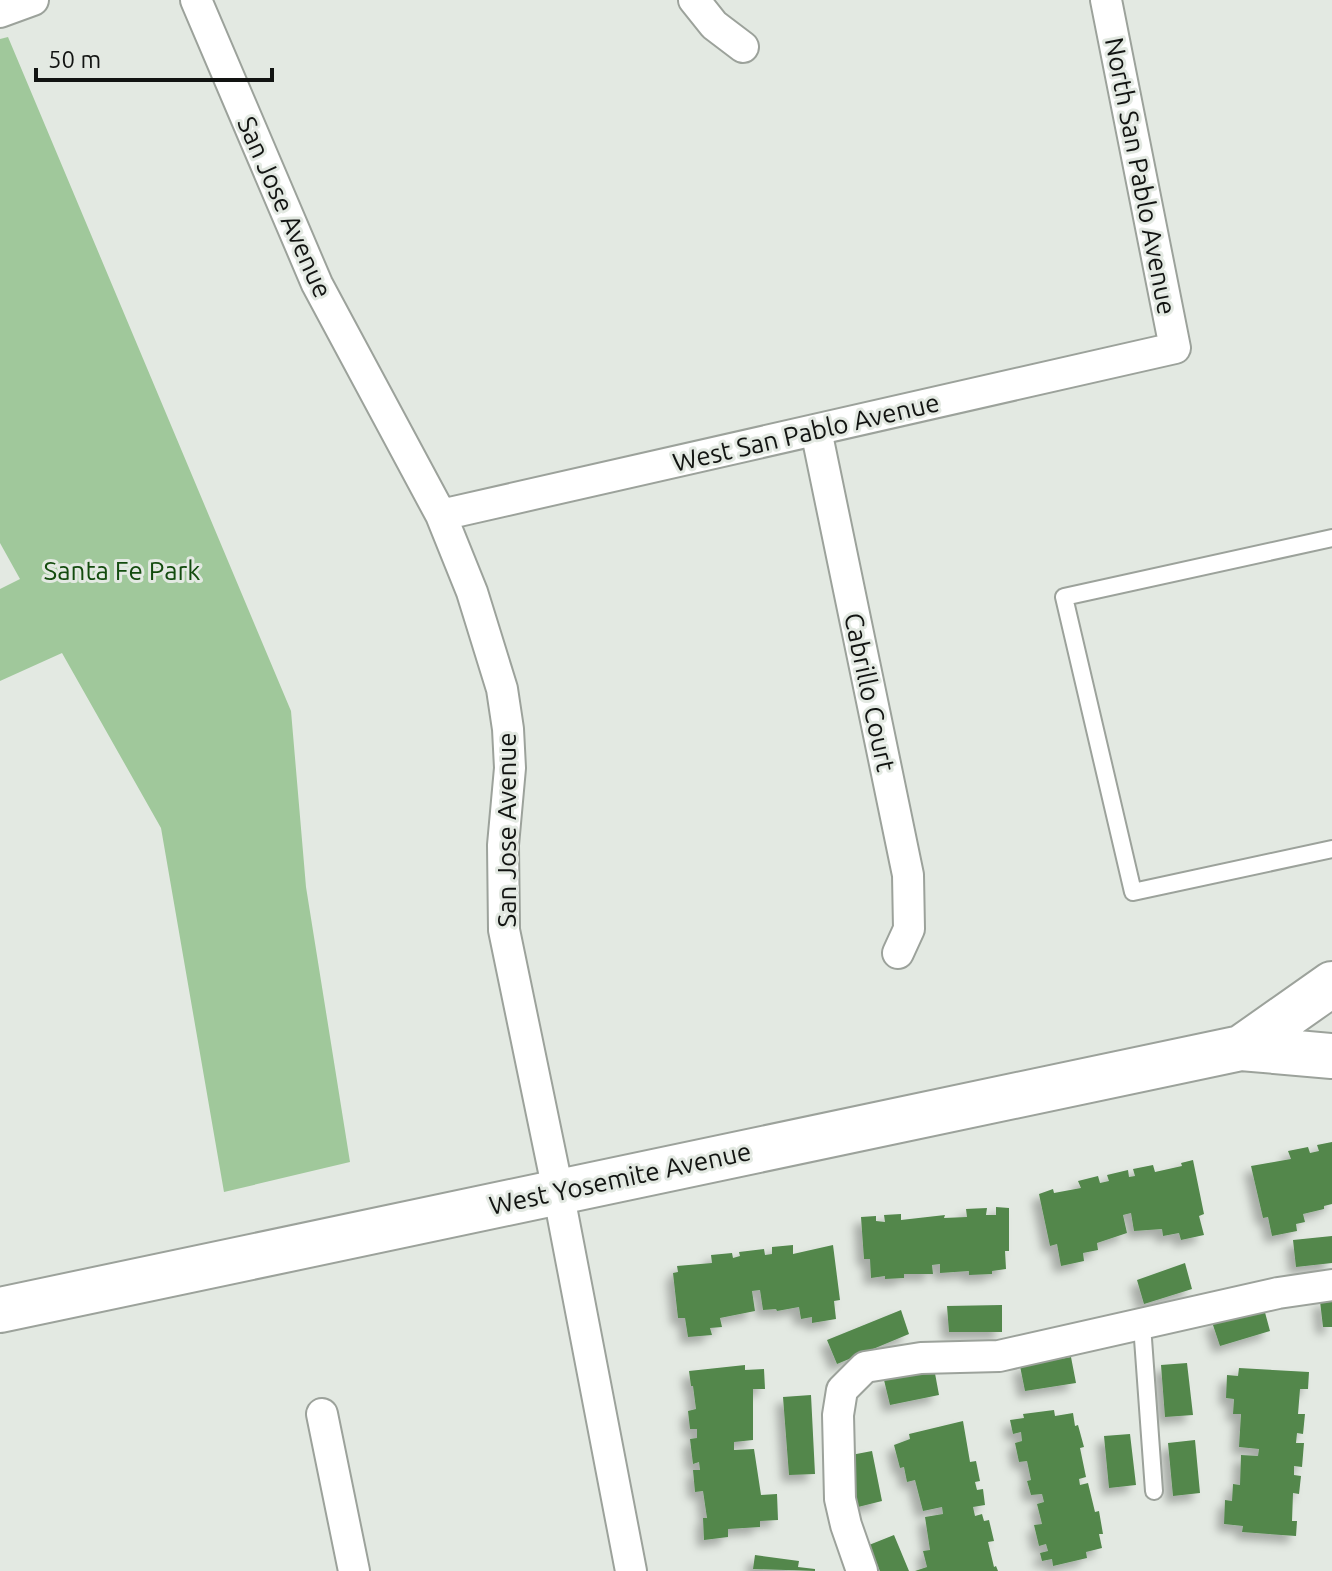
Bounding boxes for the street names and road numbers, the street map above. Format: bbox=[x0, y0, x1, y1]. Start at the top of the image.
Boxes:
street label: North San Pablo Avenue bbox=[1100, 35, 1182, 317]
street label: San Jose Avenue bbox=[232, 112, 338, 302]
street label: West San Pablo Avenue bbox=[670, 387, 942, 477]
street label: Cabrillo Court bbox=[839, 610, 901, 774]
street label: San Jose Avenue bbox=[492, 732, 521, 928]
street label: West Yosemite Avenue bbox=[486, 1136, 754, 1220]

